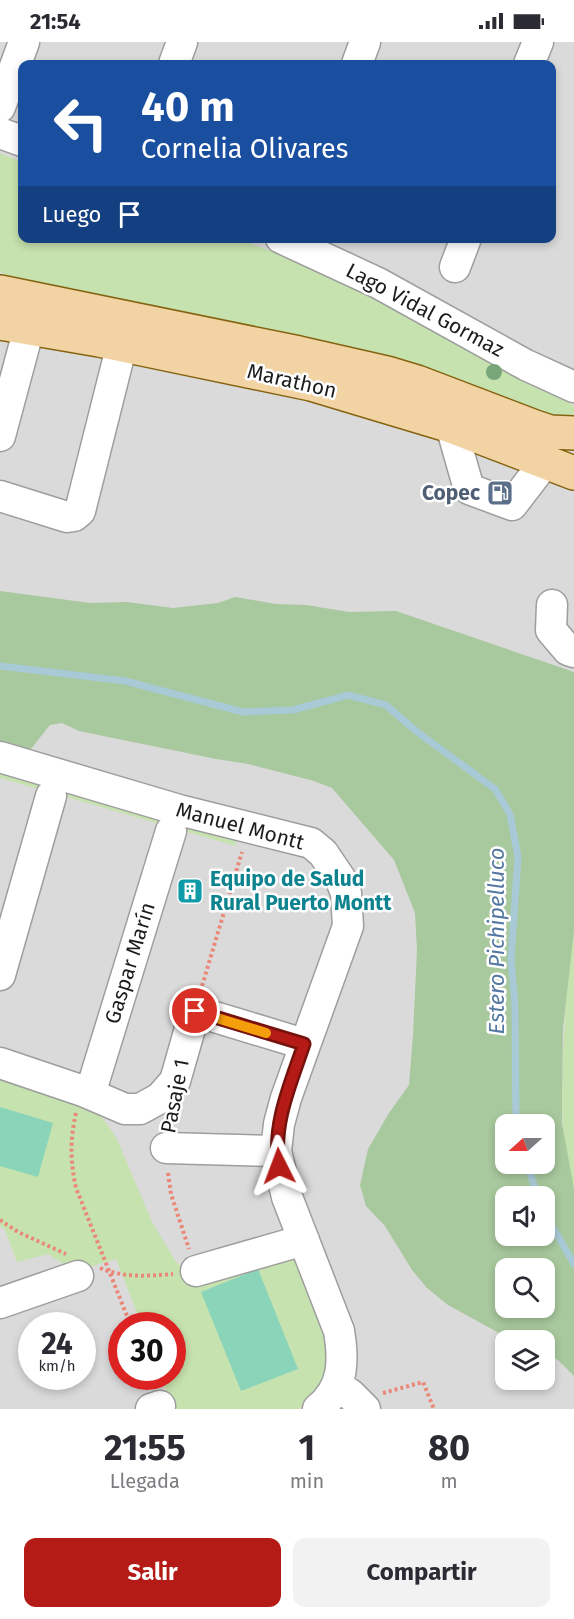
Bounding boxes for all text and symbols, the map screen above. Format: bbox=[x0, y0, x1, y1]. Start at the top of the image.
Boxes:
text: 21:54 bbox=[30, 8, 81, 35]
text: 40 m bbox=[141, 82, 235, 132]
icon: left bbox=[42, 84, 120, 162]
text: Cornelia Olivares bbox=[141, 133, 348, 165]
icon: arrive bbox=[113, 198, 146, 231]
text: Luego bbox=[42, 201, 101, 228]
street label: Lago Vidal Gormaz bbox=[342, 257, 508, 363]
street label: Marathon bbox=[245, 358, 339, 404]
fuel station icon: Copec bbox=[485, 478, 515, 508]
place label: Copec bbox=[422, 480, 480, 506]
street label: Manuel Montt bbox=[173, 796, 307, 856]
water label: Estero Pichipelluco bbox=[483, 848, 510, 1034]
place label: Equipo de Salud Rural Puerto Montt bbox=[210, 866, 392, 916]
building icon: Equipo de Salud Rural Puerto Montt bbox=[175, 876, 205, 906]
street label: Gaspar Marín bbox=[99, 899, 161, 1027]
pin bbox=[169, 985, 220, 1036]
icon: arrive bbox=[178, 994, 211, 1027]
street label: Pasaje 1 bbox=[155, 1057, 195, 1135]
north arrow bbox=[495, 1114, 555, 1174]
map controls bbox=[495, 1114, 555, 1390]
position arrow bbox=[247, 1134, 311, 1198]
button: sound bbox=[495, 1186, 555, 1246]
button: search bbox=[495, 1258, 555, 1318]
speed limit sign: 30 bbox=[108, 1312, 186, 1390]
text: 24 bbox=[41, 1326, 73, 1362]
button: layers bbox=[495, 1330, 555, 1390]
text: km/h bbox=[38, 1357, 76, 1375]
text: 21:55 bbox=[104, 1426, 186, 1470]
text: 1 bbox=[299, 1426, 315, 1470]
text: 80 bbox=[428, 1426, 470, 1470]
text: Llegada bbox=[110, 1469, 180, 1493]
text: min bbox=[290, 1469, 324, 1493]
text: m bbox=[441, 1469, 458, 1493]
button: Salir bbox=[24, 1538, 281, 1607]
button: Compartir bbox=[293, 1538, 550, 1607]

